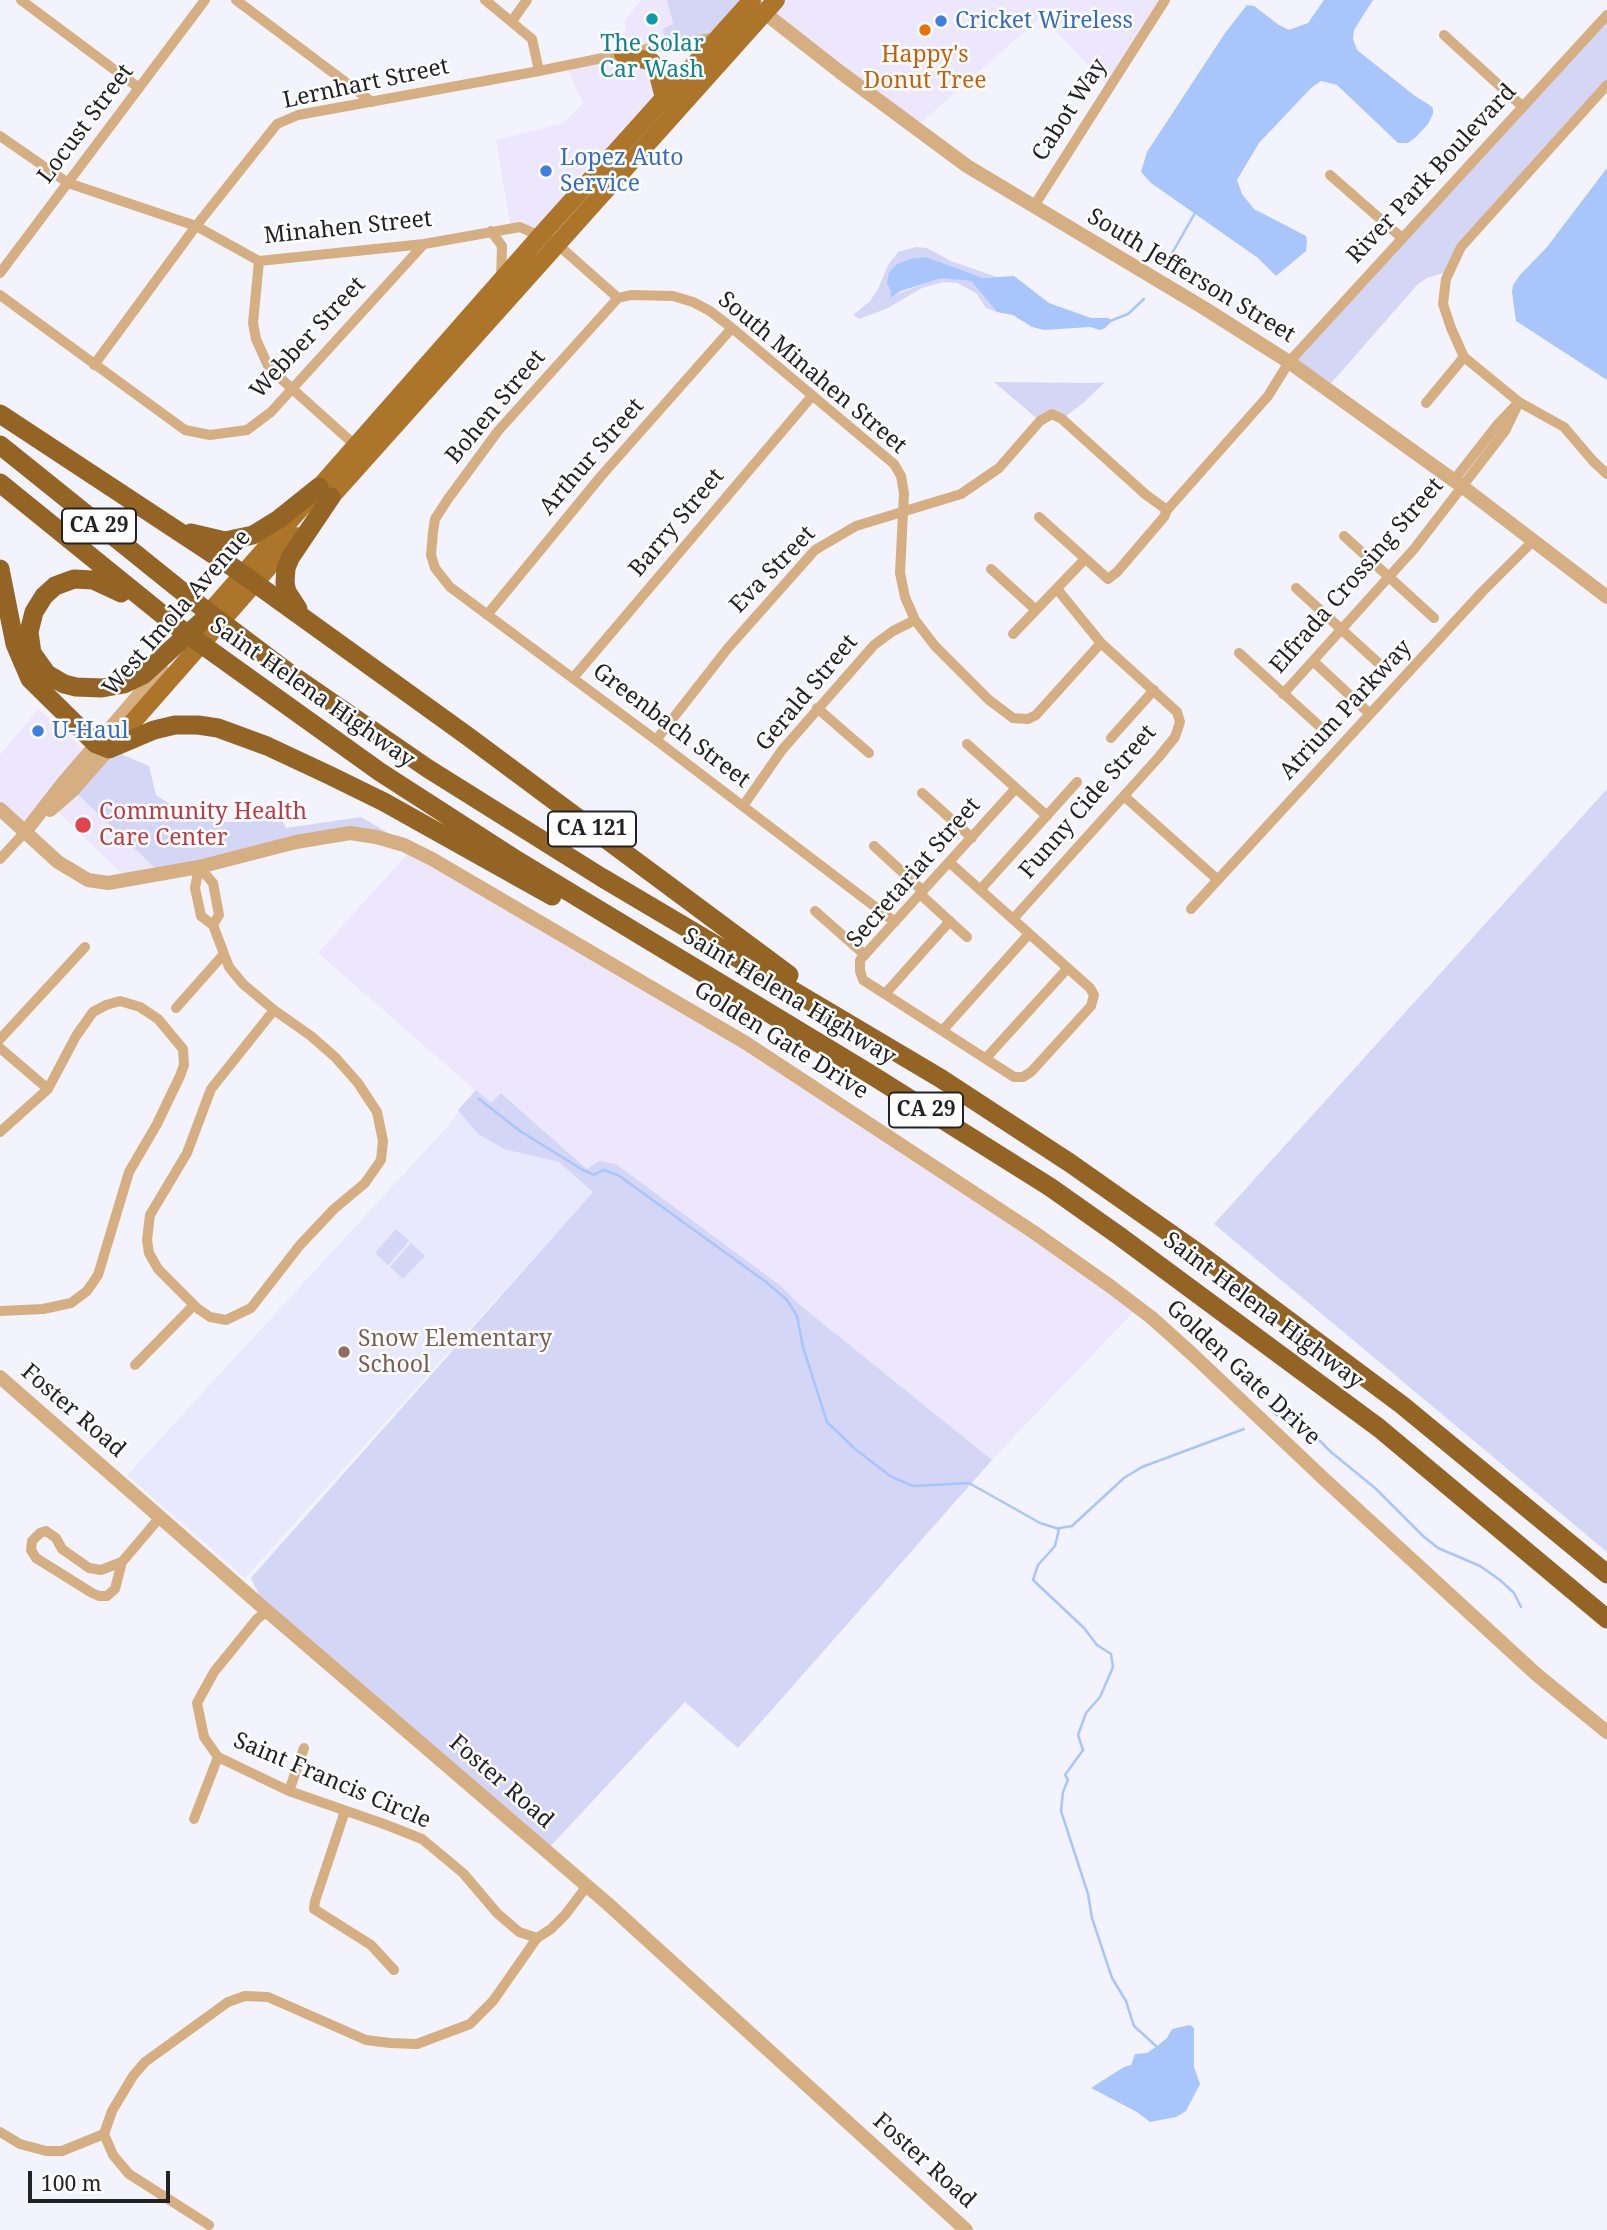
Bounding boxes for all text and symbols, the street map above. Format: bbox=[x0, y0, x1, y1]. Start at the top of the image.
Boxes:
place label: Cricket Wireless bbox=[955, 7, 1133, 35]
marker: The Solar Car Wash bbox=[644, 11, 660, 27]
marker: Cricket Wireless bbox=[933, 13, 949, 29]
marker: Happy's Donut Tree bbox=[917, 22, 933, 38]
place label: The Solar Car Wash bbox=[600, 30, 704, 84]
place label: Happy's Donut Tree bbox=[863, 41, 987, 95]
street label: Lernhart Street bbox=[281, 53, 451, 115]
street label: Cabot Way bbox=[1027, 54, 1113, 166]
street label: Locust Street bbox=[32, 59, 140, 189]
street label: River Park Boulevard bbox=[1342, 78, 1522, 270]
place label: Lopez Auto Service bbox=[560, 144, 683, 198]
marker: Lopez Auto Service bbox=[538, 163, 554, 179]
street label: South Jefferson Street bbox=[1082, 203, 1300, 349]
street label: Minahen Street bbox=[263, 205, 433, 251]
street label: Webber Street bbox=[245, 271, 371, 405]
street label: South Minahen Street bbox=[712, 286, 912, 460]
street label: Bohen Street bbox=[440, 344, 552, 470]
street label: Arthur Street bbox=[534, 393, 650, 521]
street label: Barry Street bbox=[624, 463, 730, 583]
street label: Elfrada Crossing Street bbox=[1265, 473, 1449, 679]
road number: CA 29 bbox=[62, 508, 136, 544]
street label: Eva Street bbox=[725, 521, 821, 619]
street label: West Imola Avenue bbox=[97, 524, 257, 702]
street label: Saint Helena Highway bbox=[204, 612, 420, 774]
street label: Gerald Street bbox=[750, 629, 864, 757]
street label: Atrium Parkway bbox=[1274, 634, 1418, 786]
street label: Greenbach Street bbox=[587, 658, 755, 794]
place label: U-Haul bbox=[52, 717, 129, 745]
street label: Funny Cide Street bbox=[1014, 720, 1162, 884]
marker: U-Haul bbox=[30, 723, 46, 739]
street label: Secretariat Street bbox=[841, 792, 987, 954]
place label: Community Health Care Center bbox=[99, 798, 307, 852]
road number: CA 121 bbox=[548, 812, 636, 846]
marker: Community Health Care Center bbox=[73, 815, 93, 835]
street label: Saint Helena Highway bbox=[678, 923, 900, 1071]
street label: Golden Gate Drive bbox=[689, 976, 873, 1106]
road number: CA 29 bbox=[889, 1092, 963, 1128]
street label: Saint Helena Highway bbox=[1158, 1227, 1368, 1395]
street label: Golden Gate Drive bbox=[1160, 1295, 1326, 1451]
place label: Snow Elementary School bbox=[358, 1325, 552, 1379]
marker: Snow Elementary School bbox=[336, 1344, 352, 1360]
street label: Foster Road bbox=[15, 1358, 131, 1464]
street label: Saint Francis Circle bbox=[229, 1727, 435, 1835]
street label: Foster Road bbox=[443, 1729, 559, 1835]
street label: Foster Road bbox=[867, 2108, 981, 2214]
scale bar bbox=[32, 2156, 173, 2200]
text: 100 m bbox=[41, 2169, 102, 2197]

